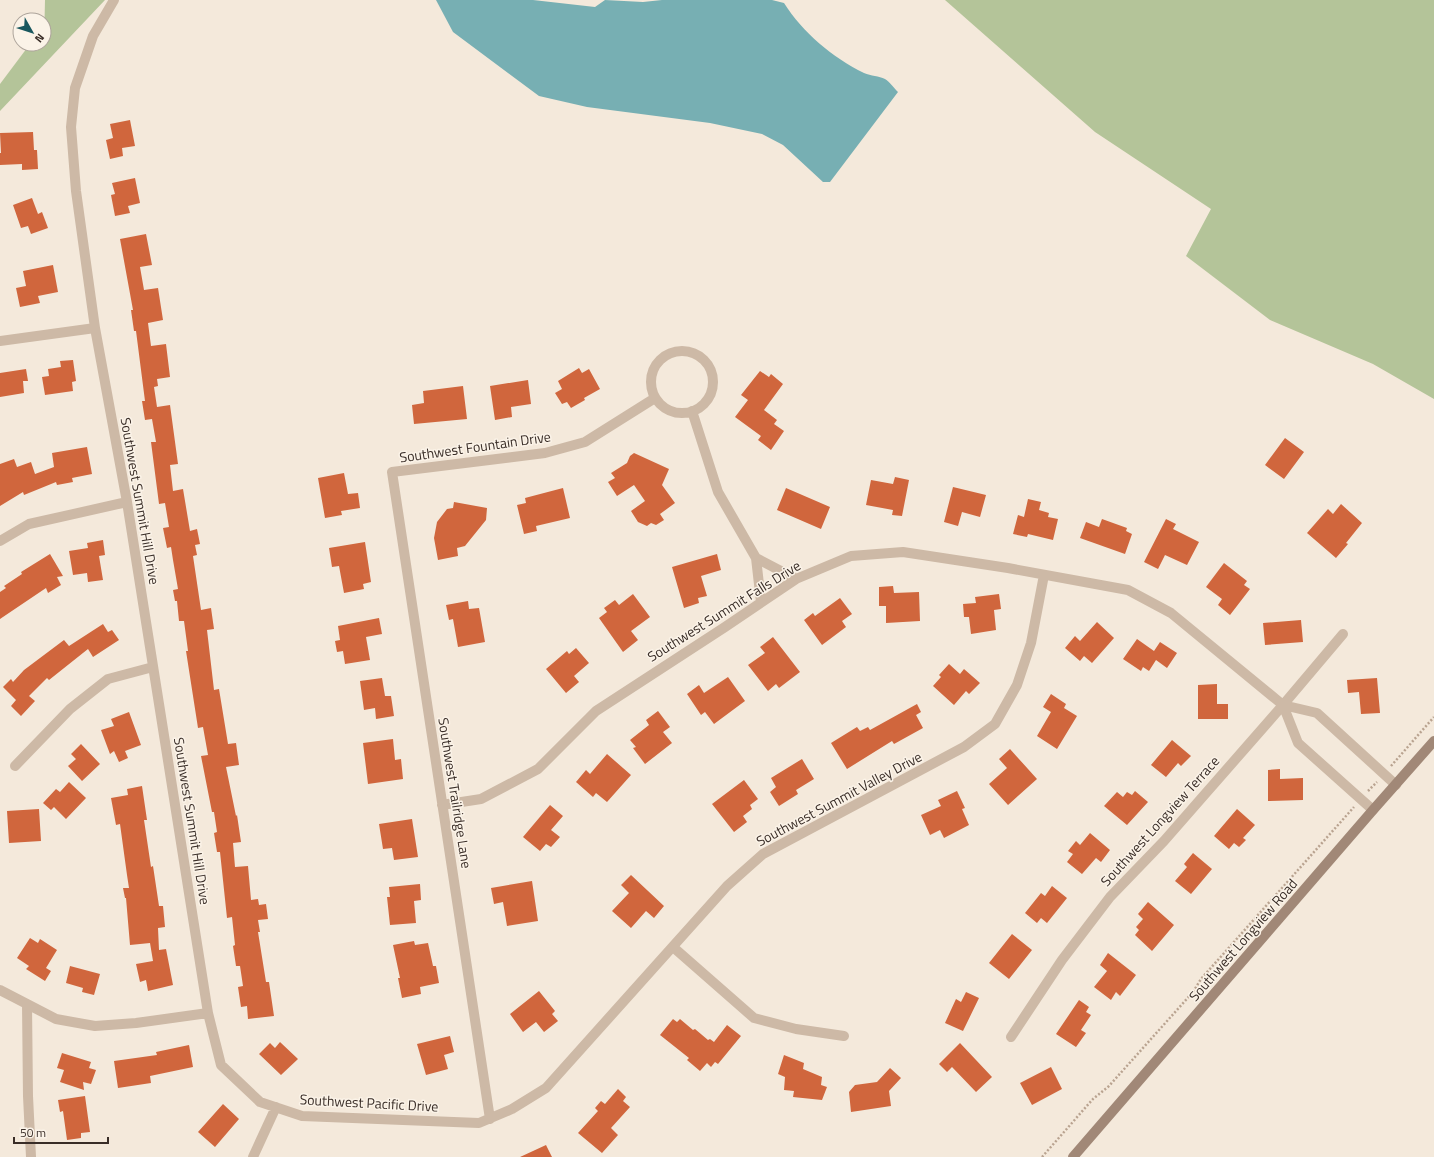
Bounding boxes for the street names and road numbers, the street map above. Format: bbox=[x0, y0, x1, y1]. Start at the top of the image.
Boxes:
street label: Southwest Summit Hill Drive bbox=[115, 416, 166, 586]
street label: Southwest Fountain Drive bbox=[398, 425, 552, 468]
street label: Southwest Summit Falls Drive bbox=[643, 555, 804, 666]
street label: Southwest Trailridge Lane bbox=[433, 716, 478, 870]
street label: Southwest Summit Hill Drive bbox=[169, 736, 216, 906]
street label: Southwest Summit Valley Drive bbox=[752, 746, 925, 851]
street label: Southwest Longview Terrace bbox=[1095, 751, 1224, 891]
street label: Southwest Longview Road bbox=[1183, 874, 1302, 1006]
street label: Southwest Pacific Drive bbox=[299, 1088, 439, 1117]

